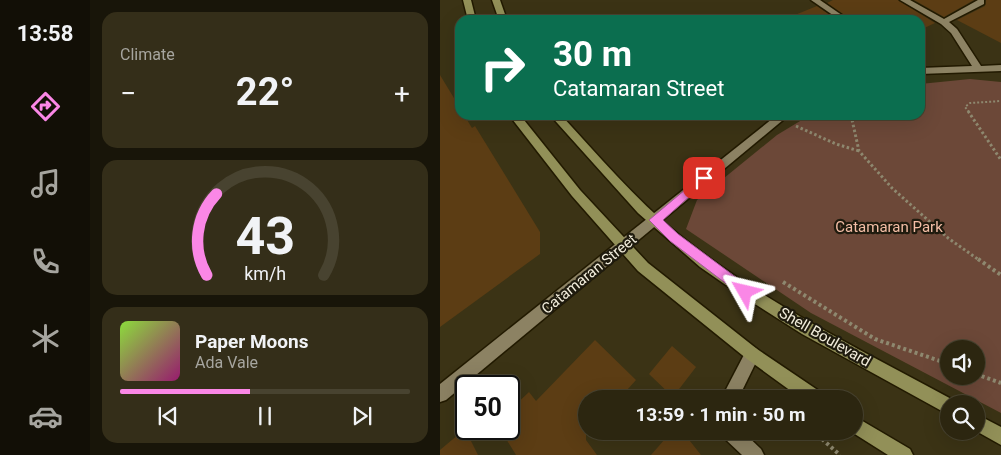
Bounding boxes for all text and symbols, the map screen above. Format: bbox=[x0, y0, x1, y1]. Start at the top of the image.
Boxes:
text: 13:58 bbox=[17, 21, 73, 46]
text: 30 m bbox=[553, 34, 632, 75]
icon: right bbox=[470, 35, 535, 100]
text: Climate bbox=[120, 45, 175, 64]
text: 22° bbox=[236, 70, 294, 114]
text: Catamaran Street bbox=[553, 76, 724, 101]
text: − bbox=[120, 77, 136, 110]
text: + bbox=[394, 77, 410, 110]
icon: directions bbox=[28, 89, 63, 124]
pin bbox=[683, 157, 725, 199]
icon: arrive bbox=[690, 164, 718, 192]
icon: music bbox=[28, 166, 63, 201]
text: 43 bbox=[235, 206, 295, 267]
park label: Catamaran Park bbox=[835, 218, 943, 236]
street label: Catamaran Street bbox=[538, 230, 640, 318]
icon: phone bbox=[28, 244, 63, 279]
text: km/h bbox=[244, 263, 286, 284]
position arrow bbox=[718, 265, 770, 317]
street label: Shell Boulevard bbox=[776, 304, 874, 370]
icon: climate bbox=[28, 321, 63, 356]
text: Paper Moons bbox=[195, 330, 308, 353]
map controls bbox=[940, 340, 985, 440]
button: sound bbox=[940, 340, 985, 385]
text: Ada Vale bbox=[195, 353, 258, 372]
speed limit sign: 50 bbox=[455, 375, 520, 440]
button: search bbox=[940, 395, 985, 440]
icon: car bbox=[28, 399, 63, 434]
icon: previous bbox=[154, 402, 182, 430]
icon: pause bbox=[251, 402, 279, 430]
icon: next bbox=[348, 402, 376, 430]
text: 13:59 · 1 min · 50 m bbox=[635, 403, 806, 426]

